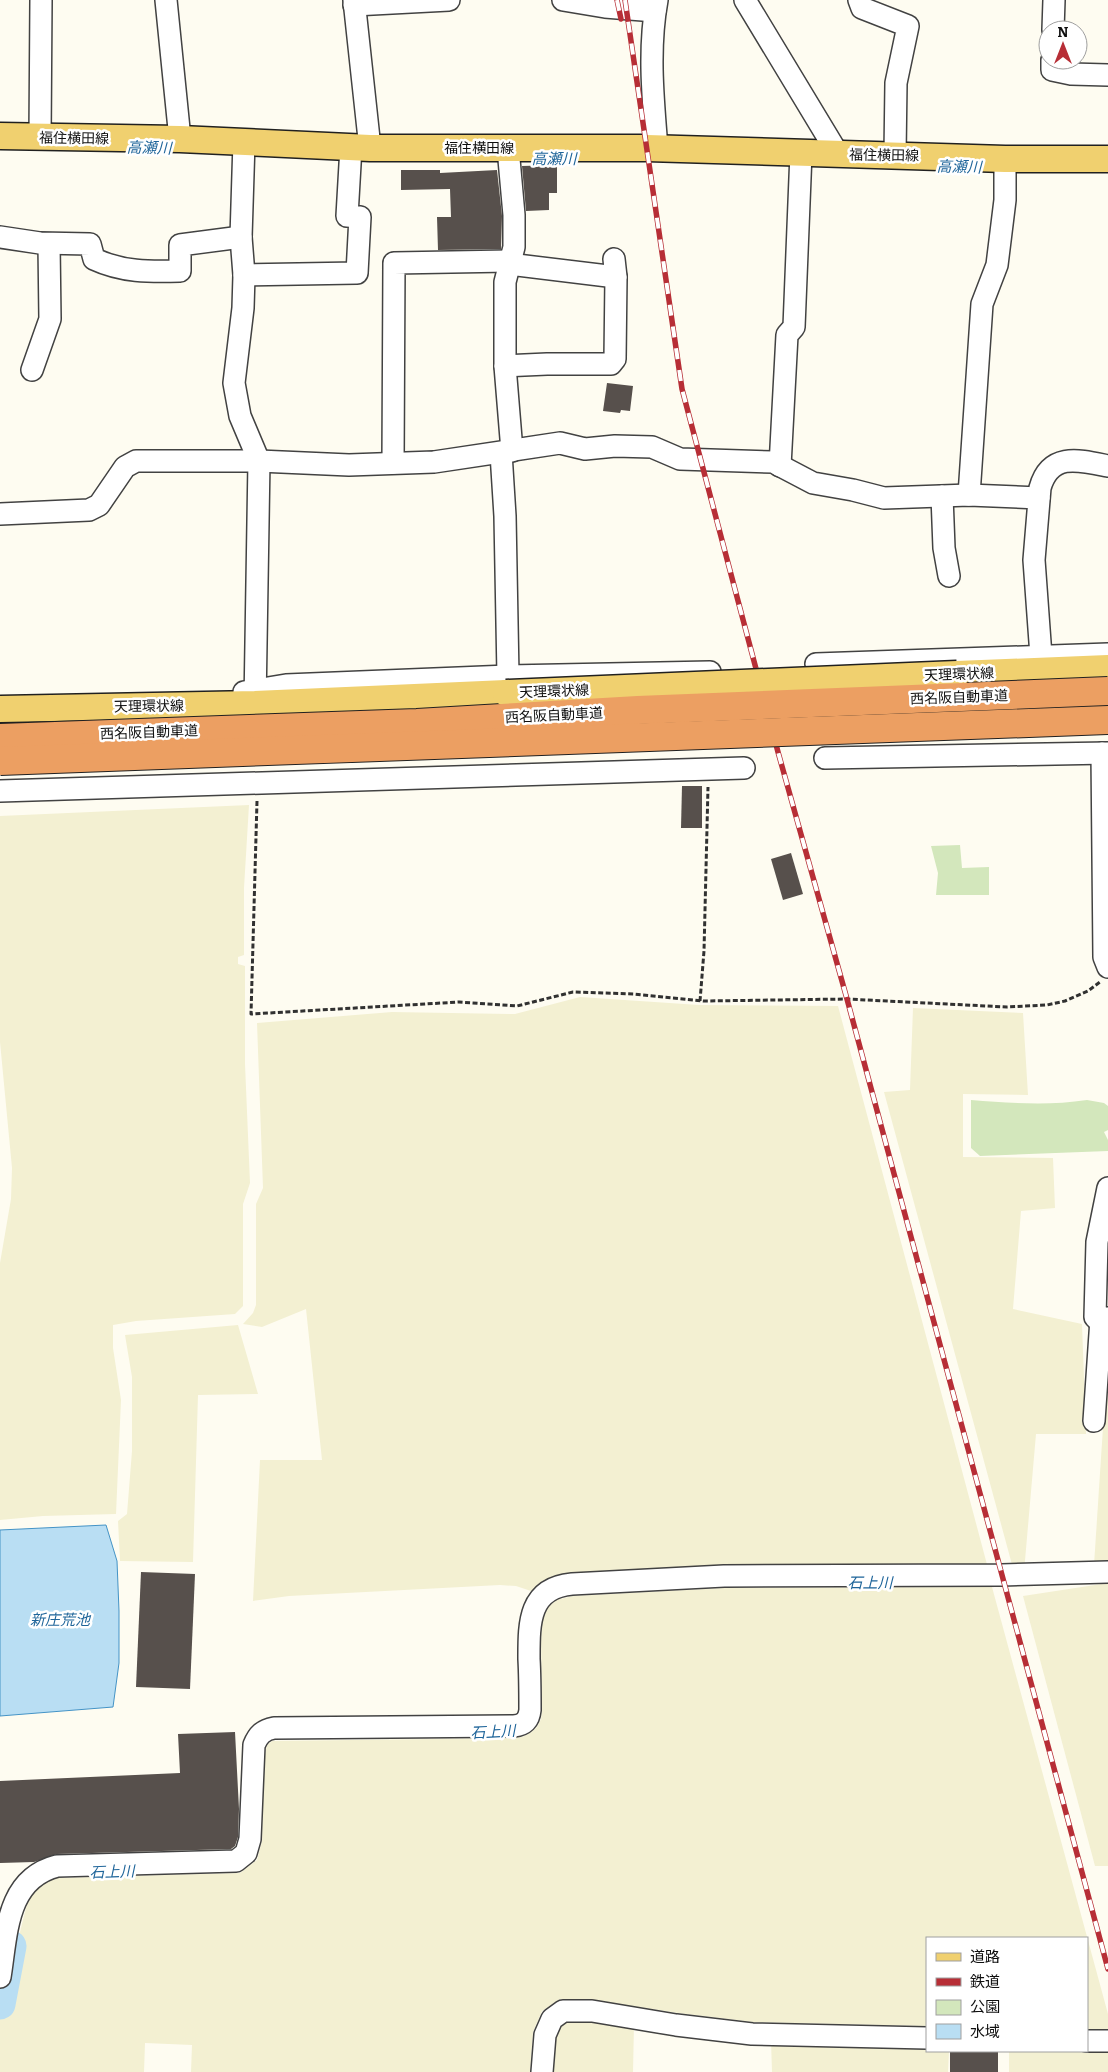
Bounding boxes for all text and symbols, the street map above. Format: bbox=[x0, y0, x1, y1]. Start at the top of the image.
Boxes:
north arrow bbox=[1038, 20, 1088, 70]
text: N bbox=[1058, 24, 1069, 41]
street label: 福住横田線 bbox=[39, 129, 109, 148]
water label: 高瀬川 bbox=[126, 139, 174, 157]
street label: 福住横田線 bbox=[444, 140, 514, 157]
street label: 福住横田線 bbox=[849, 146, 919, 165]
water label: 高瀬川 bbox=[531, 150, 578, 168]
water label: 高瀬川 bbox=[936, 158, 984, 176]
street label: 天理環状線 bbox=[924, 665, 994, 684]
street label: 天理環状線 bbox=[519, 682, 589, 701]
street label: 西名阪自動車道 bbox=[910, 687, 1008, 708]
street label: 天理環状線 bbox=[114, 697, 184, 716]
street label: 西名阪自動車道 bbox=[505, 704, 603, 727]
street label: 西名阪自動車道 bbox=[100, 722, 198, 743]
water label: 石上川 bbox=[847, 1574, 894, 1592]
water label: 新庄荒池 bbox=[30, 1611, 92, 1629]
water label: 石上川 bbox=[470, 1722, 518, 1742]
water label: 石上川 bbox=[89, 1862, 137, 1882]
legend bbox=[926, 1937, 1088, 2052]
text: 道路 bbox=[970, 1948, 1000, 1966]
text: 鉄道 bbox=[970, 1973, 1000, 1991]
text: 公園 bbox=[970, 1998, 1000, 2016]
text: 水域 bbox=[970, 2023, 1000, 2041]

